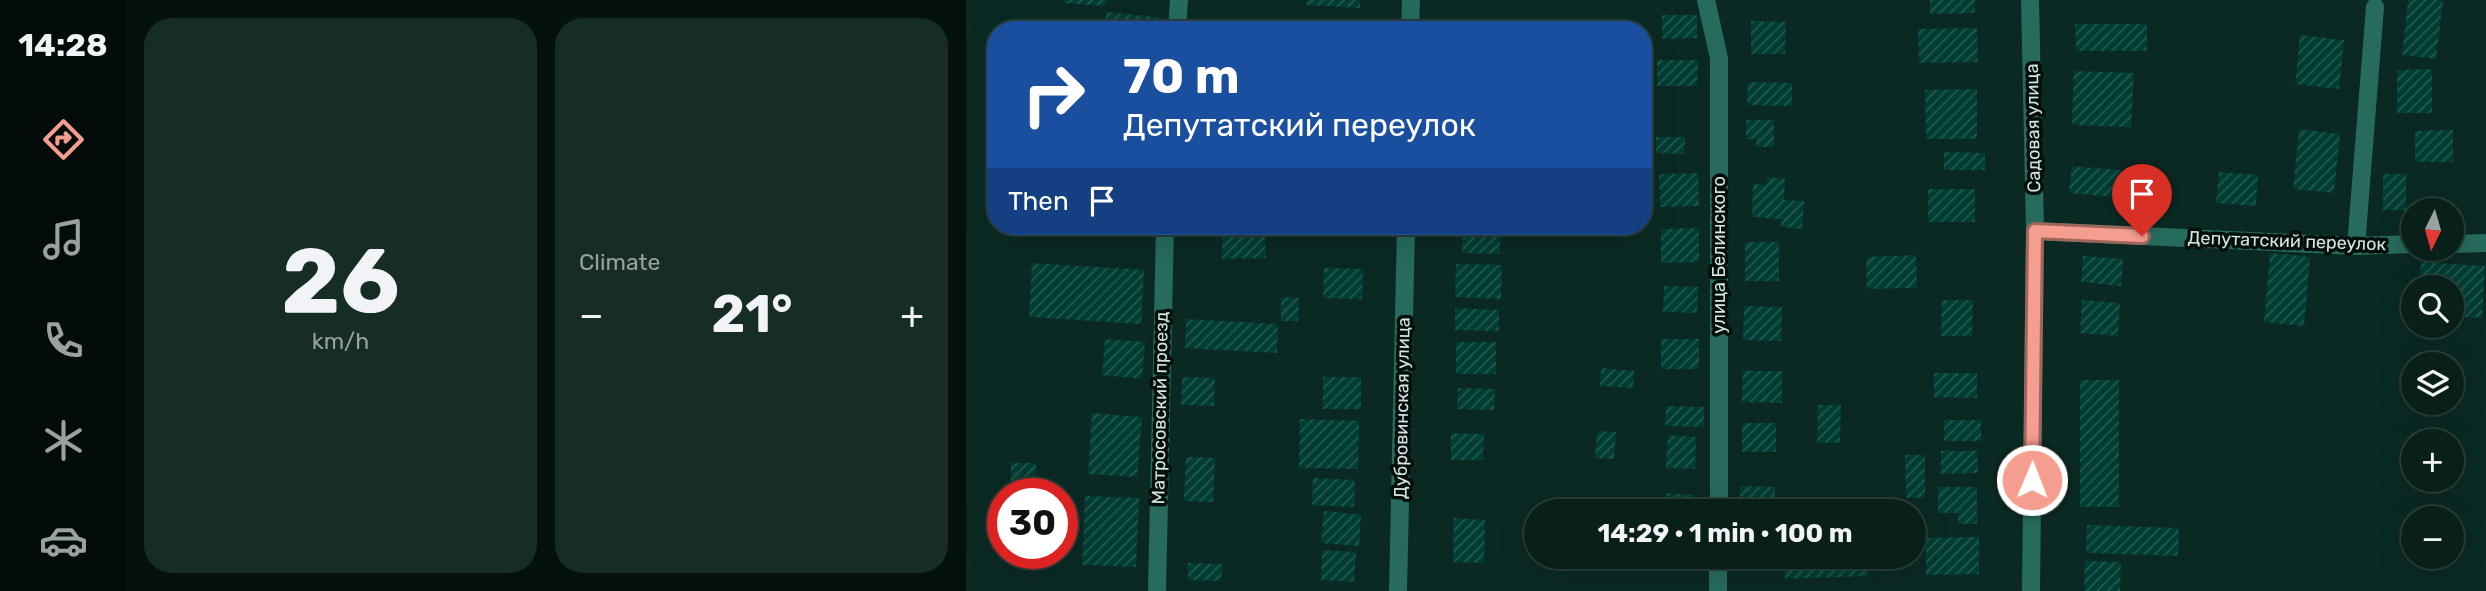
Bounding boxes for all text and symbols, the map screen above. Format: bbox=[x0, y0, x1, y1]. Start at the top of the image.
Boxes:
text: 14:28 bbox=[18, 26, 108, 64]
text: 70 m bbox=[1123, 47, 1240, 105]
icon: right bbox=[1008, 49, 1099, 140]
street label: Садовая улица bbox=[2021, 63, 2045, 193]
text: Депутатский переулок bbox=[1123, 106, 1476, 144]
icon: directions bbox=[39, 115, 88, 164]
pin bbox=[2112, 164, 2172, 236]
icon: arrive bbox=[2123, 175, 2161, 213]
street label: улица Белинского bbox=[1708, 176, 1730, 334]
icon: arrive bbox=[1083, 182, 1121, 220]
text: Then bbox=[1008, 186, 1069, 217]
north arrow bbox=[2401, 198, 2464, 261]
map controls bbox=[2401, 198, 2464, 569]
icon: music bbox=[39, 215, 88, 264]
text: 26 bbox=[281, 227, 400, 335]
street label: Депутатский переулок bbox=[2187, 227, 2387, 255]
text: Climate bbox=[579, 248, 660, 276]
button: search bbox=[2401, 275, 2464, 338]
text: 21° bbox=[712, 283, 793, 345]
text: − bbox=[579, 292, 604, 338]
text: + bbox=[900, 292, 924, 338]
street label: Матросовский проезд bbox=[1147, 311, 1173, 504]
icon: phone bbox=[39, 316, 88, 365]
street label: Дубровинская улица bbox=[1389, 317, 1415, 499]
text: km/h bbox=[312, 327, 369, 355]
button: layers bbox=[2401, 352, 2464, 415]
icon: climate bbox=[39, 416, 88, 465]
button: + bbox=[2401, 429, 2464, 492]
position arrow bbox=[1995, 443, 2069, 517]
speed limit sign: 30 bbox=[987, 478, 1078, 569]
button: − bbox=[2401, 506, 2464, 569]
icon: car bbox=[39, 516, 88, 565]
text: 14:29 · 1 min · 100 m bbox=[1597, 518, 1853, 549]

